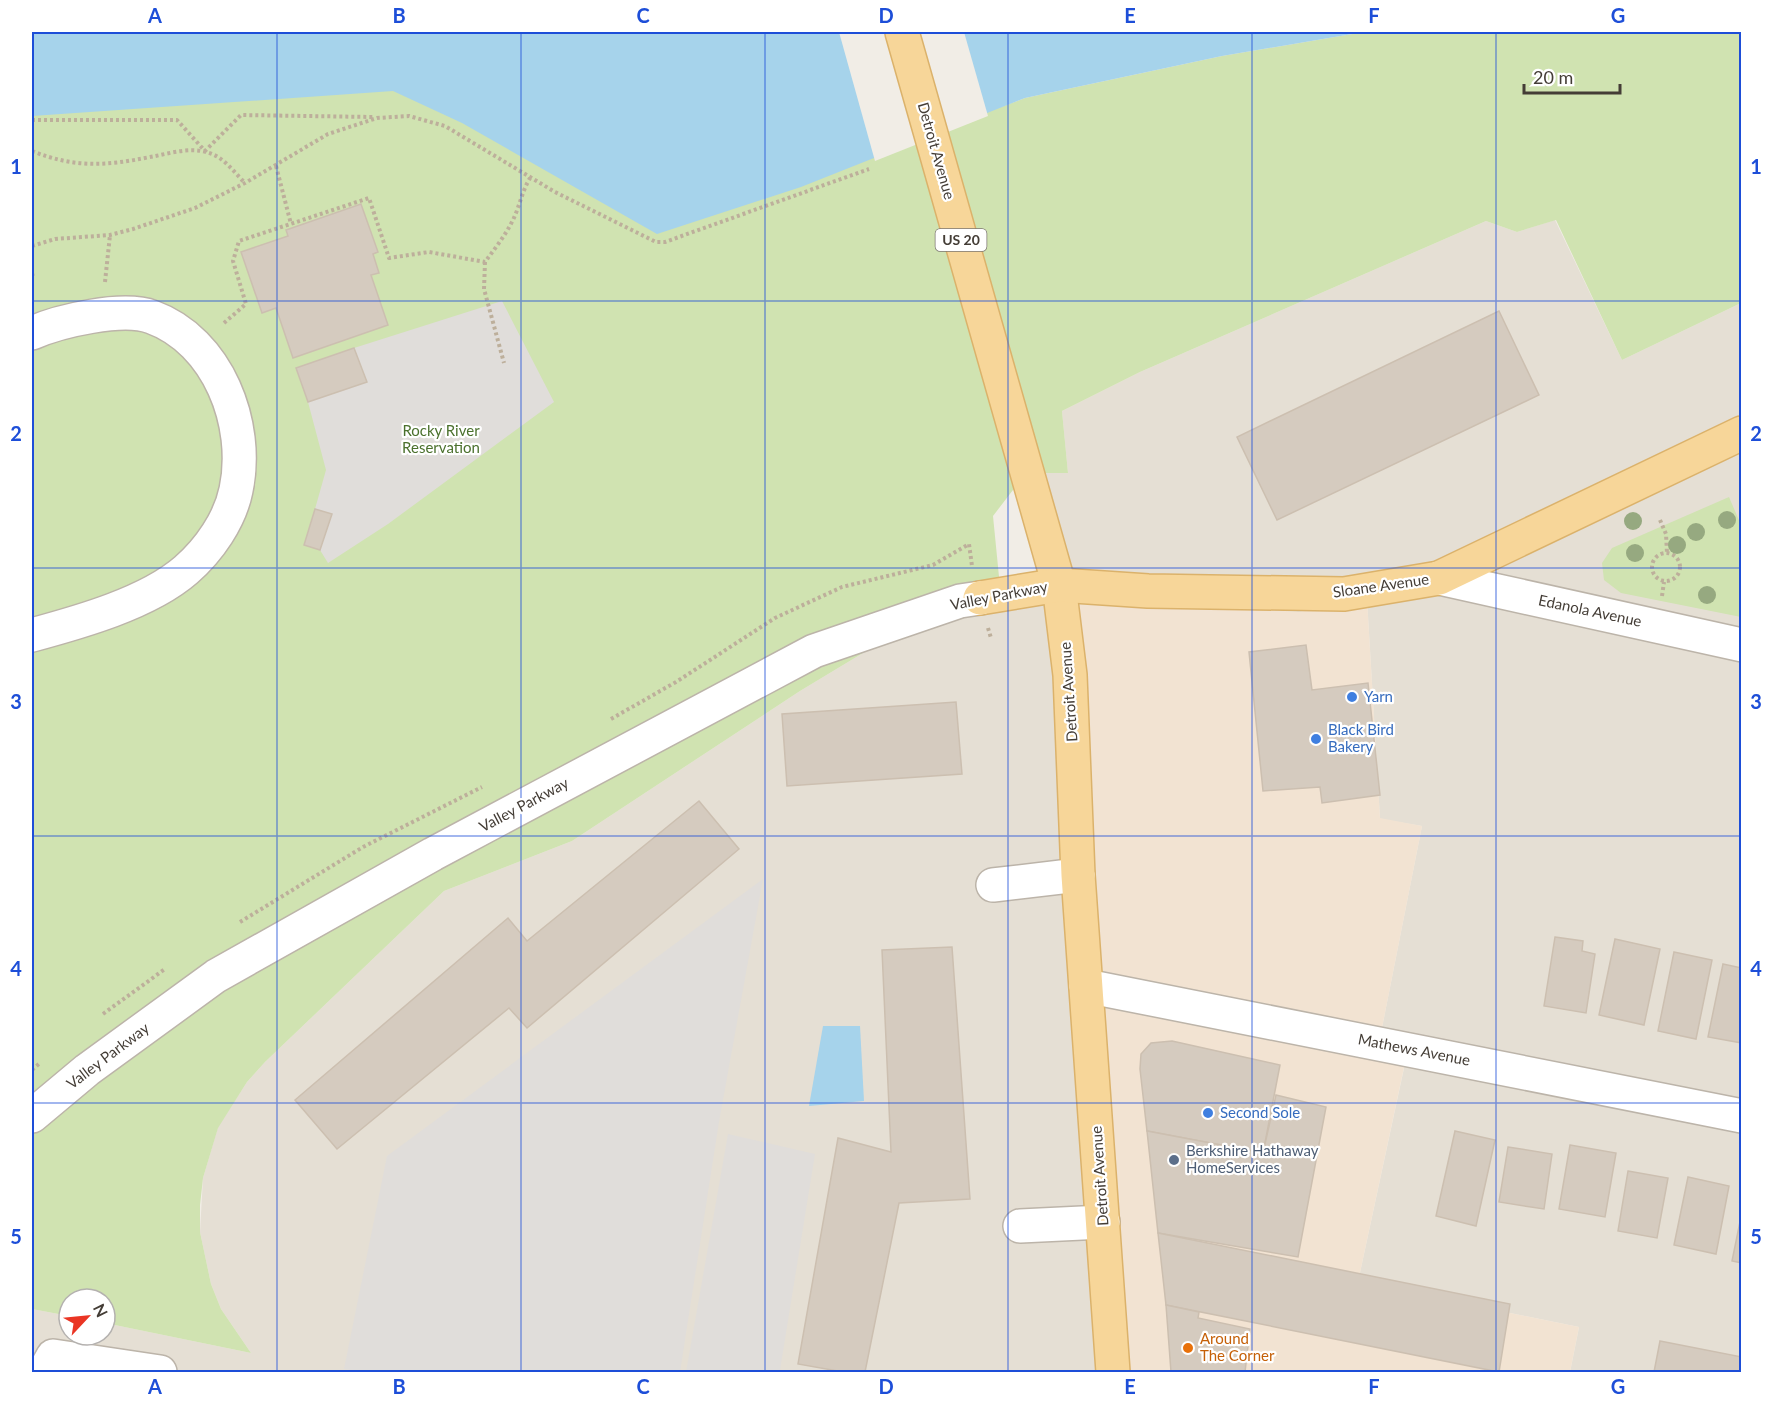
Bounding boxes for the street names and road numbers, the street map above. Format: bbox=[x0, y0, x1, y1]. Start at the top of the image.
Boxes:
street label: Detroit Avenue bbox=[915, 100, 959, 201]
road number: US 20 bbox=[936, 229, 986, 251]
street label: Sloane Avenue bbox=[1332, 569, 1430, 601]
street label: Valley Parkway bbox=[949, 577, 1049, 613]
street label: Edanola Avenue bbox=[1537, 590, 1644, 630]
street label: Detroit Avenue bbox=[1056, 641, 1080, 743]
street label: Valley Parkway bbox=[476, 773, 571, 835]
street label: Valley Parkway bbox=[63, 1018, 152, 1092]
street label: Mathews Avenue bbox=[1357, 1029, 1472, 1069]
street label: Detroit Avenue bbox=[1087, 1125, 1111, 1227]

